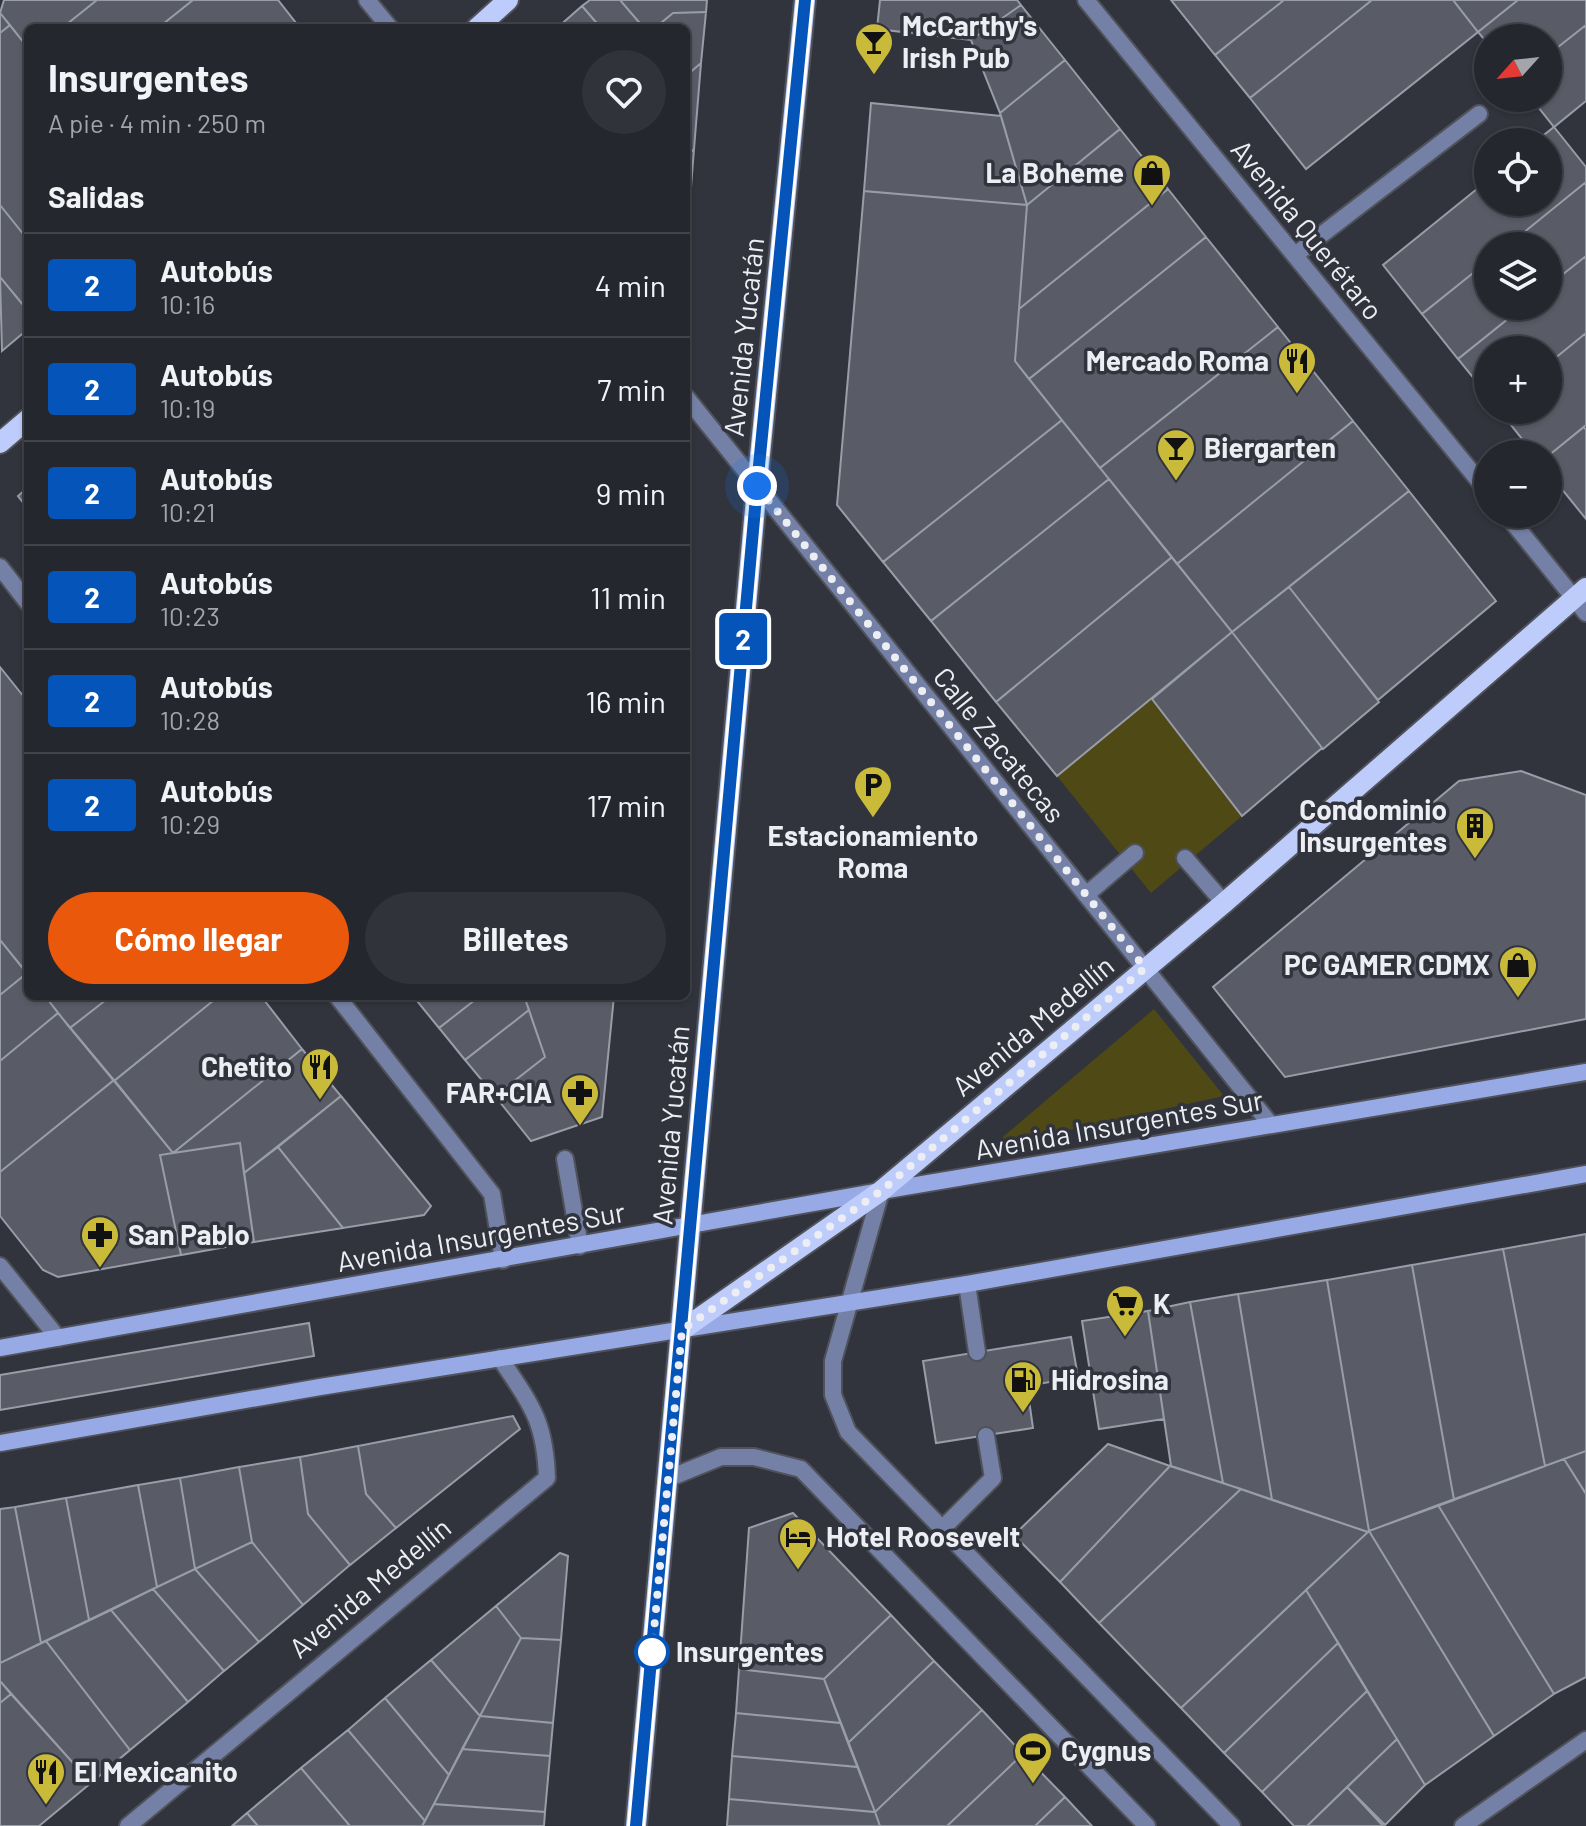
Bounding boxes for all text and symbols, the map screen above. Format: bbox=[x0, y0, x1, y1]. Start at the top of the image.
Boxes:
place label: McCarthy's Irish Pub bbox=[902, 8, 1037, 74]
bar icon: McCarthy's Irish Pub bbox=[853, 21, 895, 76]
north arrow bbox=[1474, 24, 1562, 112]
map controls bbox=[1474, 24, 1562, 528]
button: heart bbox=[582, 50, 666, 134]
text: Insurgentes bbox=[48, 54, 249, 100]
text: A pie · 4 min · 250 m bbox=[48, 107, 266, 138]
button: locate bbox=[1474, 128, 1562, 216]
street label: Avenida Querétaro bbox=[1225, 132, 1391, 326]
shop icon: La Boheme bbox=[1131, 152, 1173, 207]
place label: La Boheme bbox=[986, 155, 1124, 189]
text: Salidas bbox=[48, 178, 144, 214]
button: layers bbox=[1474, 232, 1562, 320]
street label: Avenida Yucatán bbox=[716, 236, 770, 438]
text: Autobús bbox=[160, 252, 273, 288]
text: 4 min bbox=[595, 267, 666, 303]
text: 2 bbox=[84, 268, 100, 302]
text: 10:16 bbox=[160, 288, 215, 319]
button: + bbox=[1474, 336, 1562, 424]
restaurant icon: Mercado Roma bbox=[1276, 340, 1318, 395]
place label: Mercado Roma bbox=[1086, 343, 1269, 377]
text: Autobús bbox=[160, 356, 273, 392]
text: 7 min bbox=[597, 371, 666, 407]
text: 2 bbox=[84, 372, 100, 406]
text: 10:19 bbox=[160, 392, 215, 423]
bar icon: Biergarten bbox=[1155, 427, 1197, 482]
place label: Biergarten bbox=[1204, 430, 1336, 464]
button: − bbox=[1474, 440, 1562, 528]
text: Autobús bbox=[160, 460, 273, 496]
your location bbox=[737, 466, 777, 506]
text: 9 min bbox=[596, 475, 666, 511]
text: 2 bbox=[84, 476, 100, 510]
text: 10:21 bbox=[160, 496, 215, 527]
text: Autobús bbox=[160, 564, 273, 600]
text: 11 min bbox=[590, 579, 666, 615]
text: 2 bbox=[84, 580, 100, 614]
text: 10:23 bbox=[160, 600, 220, 631]
line badge: 2 bbox=[717, 613, 769, 665]
text: 2 bbox=[735, 622, 751, 656]
street label: Calle Zacatecas bbox=[927, 660, 1073, 829]
text: Autobús bbox=[160, 668, 273, 704]
text: 16 min bbox=[585, 683, 666, 719]
text: 2 bbox=[84, 684, 100, 718]
text: 10:28 bbox=[160, 704, 220, 735]
parking icon: Estacionamiento Roma bbox=[852, 764, 894, 819]
text: Autobús bbox=[160, 772, 273, 808]
text: 17 min bbox=[587, 787, 666, 823]
text: 2 bbox=[84, 788, 100, 822]
place label: Condominio Insurgentes bbox=[1299, 792, 1447, 858]
building icon: Condominio Insurgentes bbox=[1454, 805, 1496, 860]
text: 10:29 bbox=[160, 808, 220, 839]
place label: Estacionamiento Roma bbox=[768, 818, 978, 884]
button: Cómo llegar bbox=[48, 892, 349, 984]
button: Billetes bbox=[365, 892, 666, 984]
shop icon: PC GAMER CDMX bbox=[1497, 944, 1539, 999]
place label: PC GAMER CDMX bbox=[1284, 947, 1490, 981]
street label: Avenida Medellín bbox=[945, 948, 1120, 1103]
street label: Avenida Yucatán bbox=[644, 1024, 696, 1226]
restaurant icon: Chetito bbox=[299, 1046, 341, 1101]
place label: Chetito bbox=[201, 1049, 292, 1083]
pharmacy icon: FAR+CIA bbox=[559, 1072, 601, 1127]
place label: FAR+CIA bbox=[446, 1075, 552, 1109]
street label: Avenida Insurgentes Sur bbox=[972, 1082, 1266, 1166]
street label: Avenida Insurgentes Sur bbox=[334, 1194, 628, 1278]
pharmacy icon: San Pablo bbox=[79, 1214, 121, 1269]
place label: San Pablo bbox=[128, 1217, 250, 1251]
supermarket icon: K bbox=[1104, 1283, 1146, 1338]
place label: K bbox=[1153, 1286, 1171, 1320]
fuel station icon: Hidrosina bbox=[1002, 1359, 1044, 1414]
place label: Hidrosina bbox=[1051, 1362, 1169, 1396]
street label: Avenida Medellín bbox=[282, 1510, 457, 1665]
hotel icon: Hotel Roosevelt bbox=[777, 1516, 819, 1571]
place label: Hotel Roosevelt bbox=[826, 1519, 1020, 1553]
place label: Insurgentes bbox=[676, 1634, 824, 1668]
marker: Insurgentes bbox=[635, 1635, 669, 1669]
sports icon: Cygnus bbox=[1012, 1730, 1054, 1785]
place label: Cygnus bbox=[1061, 1733, 1151, 1767]
restaurant icon: El Mexicanito bbox=[25, 1751, 67, 1806]
place label: El Mexicanito bbox=[74, 1754, 238, 1788]

